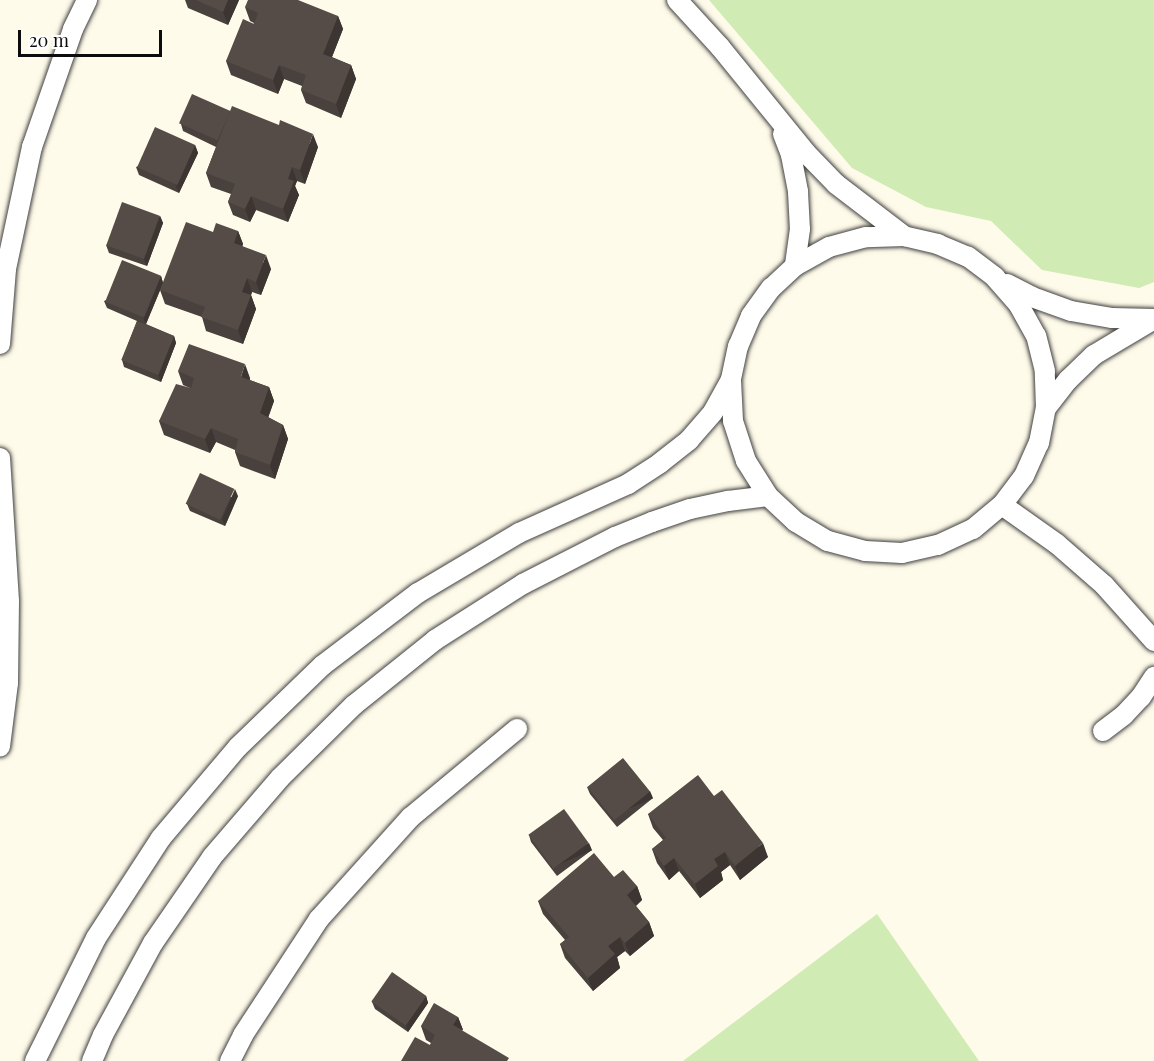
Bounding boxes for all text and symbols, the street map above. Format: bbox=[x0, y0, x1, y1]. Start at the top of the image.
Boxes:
scale bar bbox=[21, 18, 165, 56]
text: 20 m bbox=[29, 28, 69, 52]

